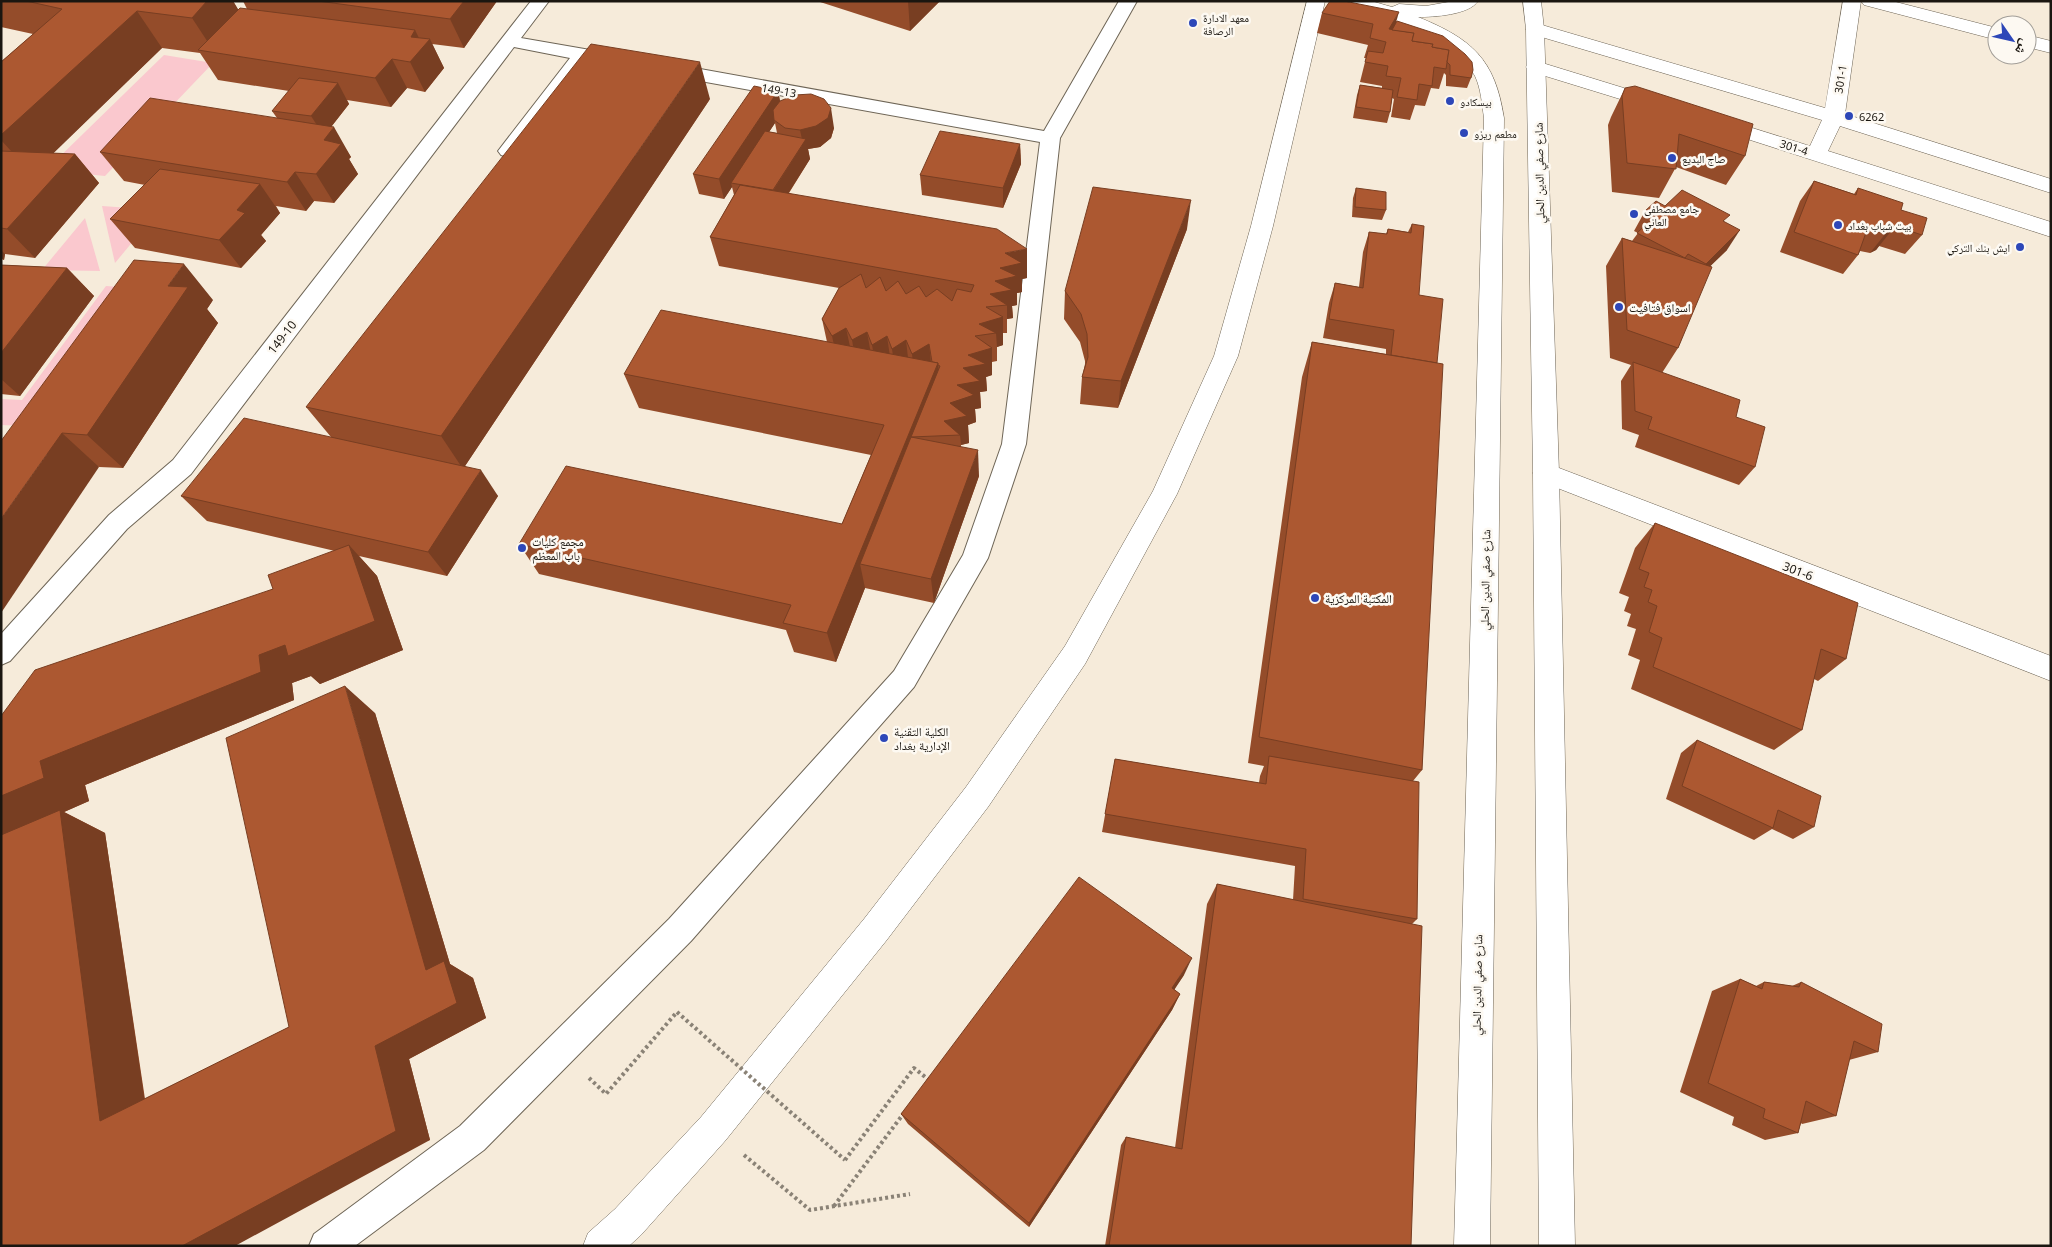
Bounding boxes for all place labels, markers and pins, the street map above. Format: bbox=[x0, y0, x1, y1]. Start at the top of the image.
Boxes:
place label: معهد الادارة الرصافة bbox=[1203, 10, 1249, 38]
marker: معهد الادارة الرصافة bbox=[1187, 17, 1199, 29]
place label: بيسكادو bbox=[1460, 94, 1492, 109]
marker: بيسكادو bbox=[1444, 95, 1456, 107]
place label: 6262 bbox=[1859, 109, 1884, 124]
marker: 6262 bbox=[1843, 110, 1855, 122]
place label: مطعم ريزو bbox=[1474, 126, 1517, 142]
marker: مطعم ريزو bbox=[1458, 127, 1470, 139]
place label: صاج البديع bbox=[1682, 151, 1726, 166]
marker: صاج البديع bbox=[1666, 152, 1678, 164]
place label: جامع مصطفى العاني bbox=[1644, 201, 1699, 230]
marker: جامع مصطفى العاني bbox=[1628, 208, 1640, 220]
place label: بيت شباب بغداد bbox=[1848, 218, 1911, 233]
marker: بيت شباب بغداد bbox=[1832, 219, 1844, 231]
place label: ايش بنك التركي bbox=[1947, 240, 2010, 256]
marker: ايش بنك التركي bbox=[2014, 241, 2026, 253]
place label: اسواق فتافيت bbox=[1629, 299, 1691, 316]
marker: اسواق فتافيت bbox=[1613, 301, 1625, 313]
place label: مجمع كليات باب المعظم bbox=[532, 533, 584, 564]
marker: مجمع كليات باب المعظم bbox=[516, 542, 528, 554]
place label: المكتبة المركزية bbox=[1325, 590, 1392, 607]
marker: المكتبة المركزية bbox=[1309, 592, 1321, 604]
place label: الكلية التقنية الإدارية بغداد bbox=[894, 723, 950, 754]
marker: الكلية التقنية الإدارية بغداد bbox=[878, 732, 890, 744]

